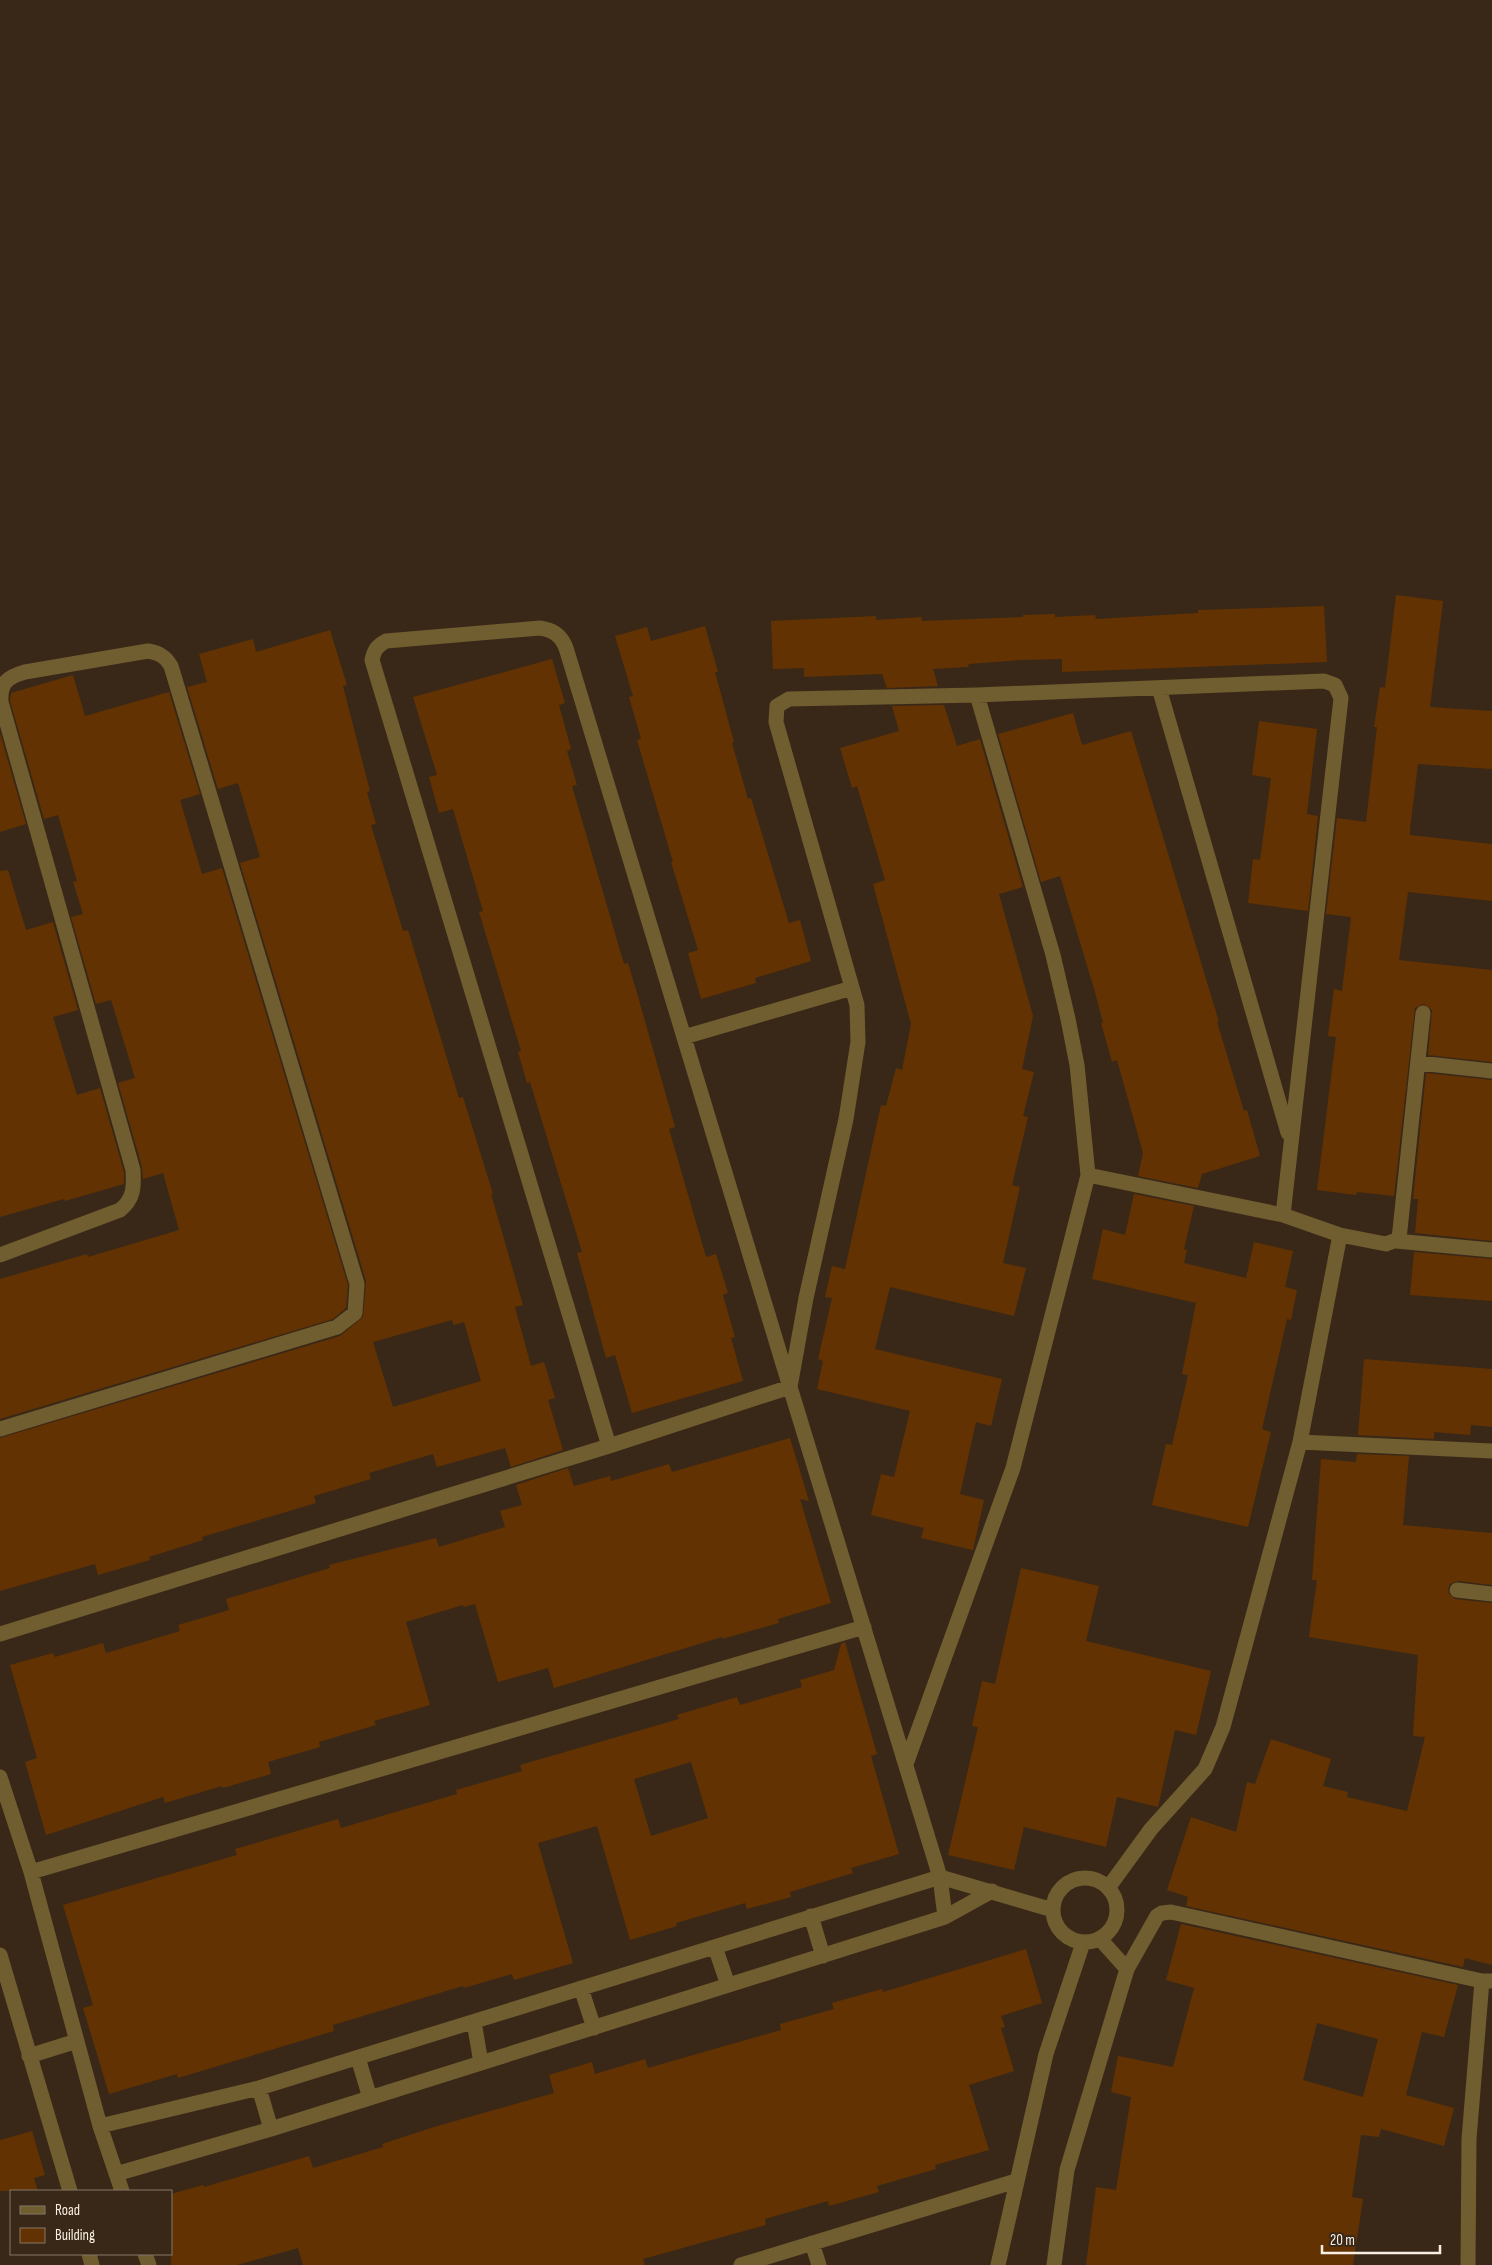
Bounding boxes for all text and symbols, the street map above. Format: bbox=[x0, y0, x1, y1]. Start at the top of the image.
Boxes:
legend bbox=[10, 2190, 172, 2255]
text: Road bbox=[55, 2201, 80, 2220]
scale bar bbox=[1322, 2222, 1440, 2254]
text: Building bbox=[55, 2226, 95, 2245]
text: 20 m bbox=[1330, 2231, 1355, 2250]

